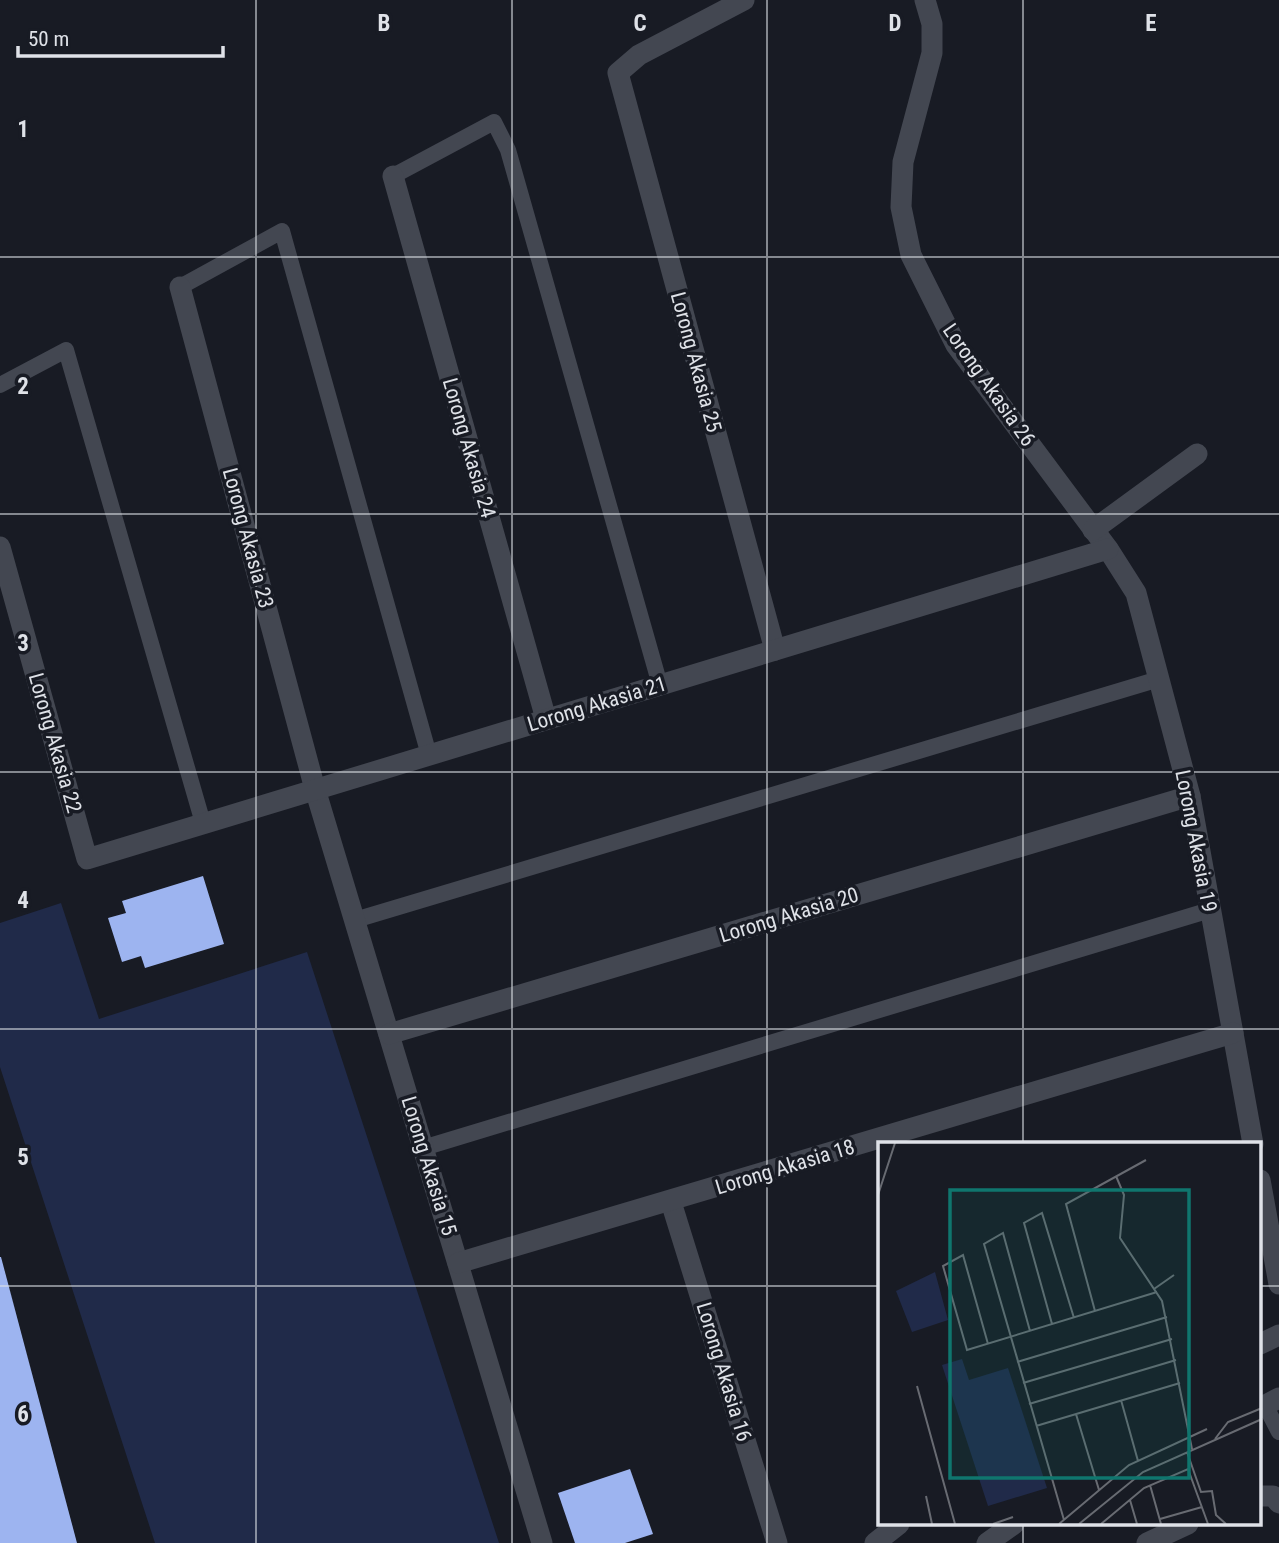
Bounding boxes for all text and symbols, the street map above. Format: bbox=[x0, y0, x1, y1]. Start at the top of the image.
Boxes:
text: B bbox=[378, 10, 390, 37]
text: C bbox=[633, 10, 647, 37]
text: D bbox=[889, 10, 902, 37]
text: E bbox=[1145, 10, 1157, 37]
scale bar bbox=[18, 14, 222, 58]
text: 50 m bbox=[28, 27, 69, 51]
text: 1 bbox=[17, 116, 29, 143]
street label: Lorong Akasia 25 bbox=[666, 289, 726, 435]
street label: Lorong Akasia 26 bbox=[938, 319, 1040, 451]
text: 2 bbox=[17, 373, 29, 400]
street label: Lorong Akasia 24 bbox=[438, 375, 500, 521]
street label: Lorong Akasia 23 bbox=[218, 465, 278, 611]
text: 3 bbox=[17, 630, 29, 657]
street label: Lorong Akasia 22 bbox=[24, 670, 86, 816]
street label: Lorong Akasia 21 bbox=[525, 671, 669, 737]
street label: Lorong Akasia 19 bbox=[1170, 768, 1222, 914]
street label: Lorong Akasia 20 bbox=[717, 882, 861, 948]
text: 4 bbox=[17, 887, 29, 914]
street label: Lorong Akasia 15 bbox=[396, 1094, 462, 1238]
street label: Lorong Akasia 18 bbox=[713, 1134, 857, 1200]
inset map bbox=[878, 1142, 1262, 1526]
text: 5 bbox=[17, 1144, 29, 1171]
street label: Lorong Akasia 16 bbox=[691, 1300, 757, 1444]
text: 6 bbox=[17, 1401, 29, 1428]

